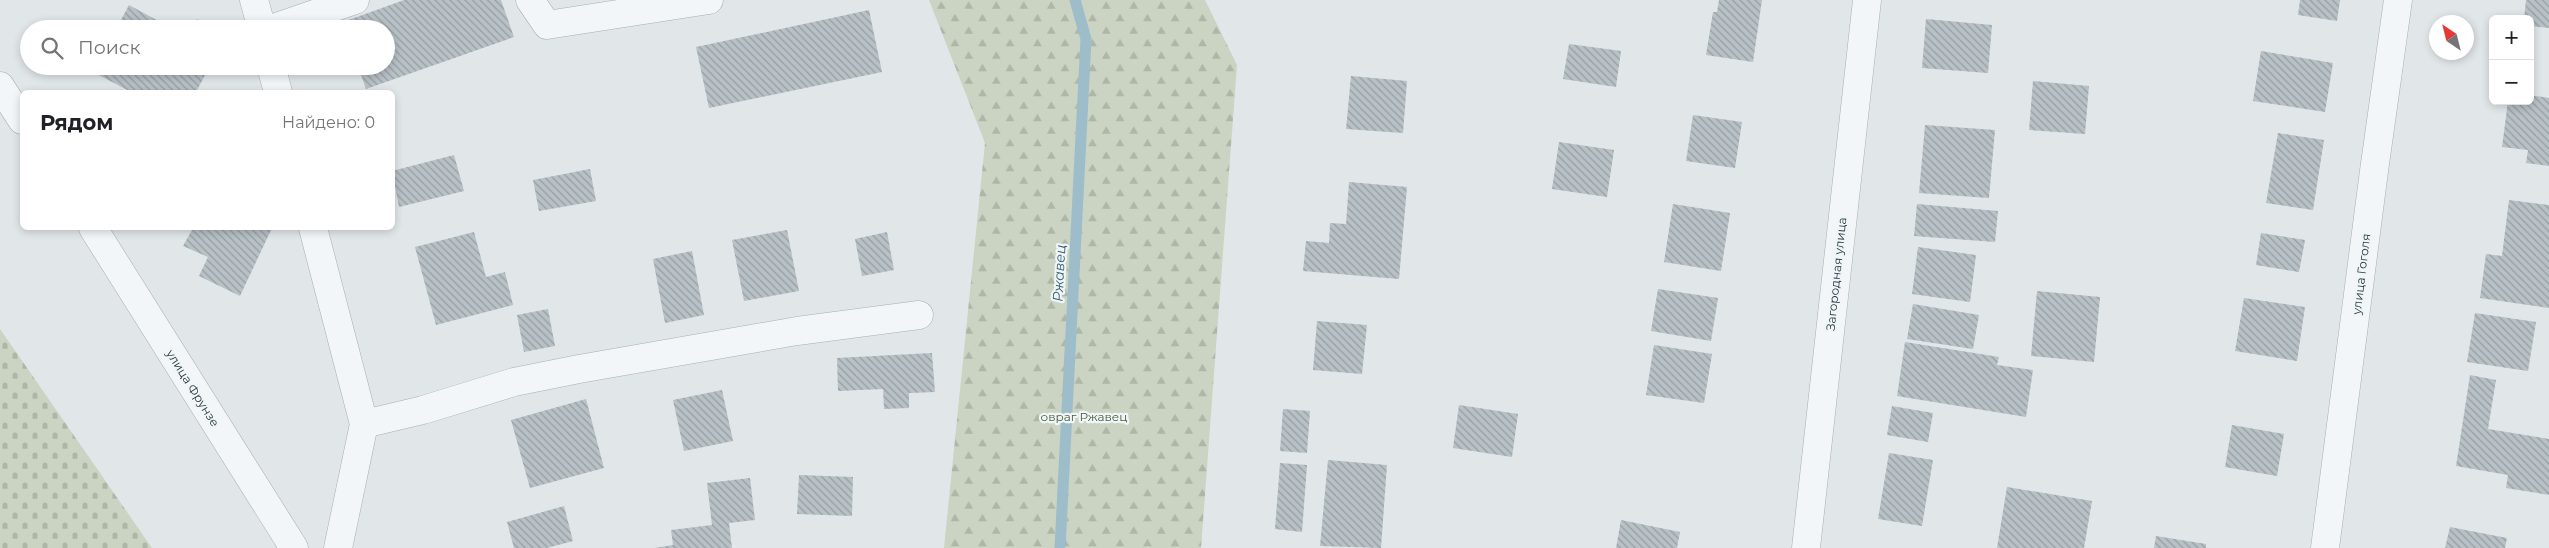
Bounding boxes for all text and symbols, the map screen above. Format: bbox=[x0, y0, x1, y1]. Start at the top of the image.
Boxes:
north arrow bbox=[2429, 15, 2474, 60]
map controls bbox=[2489, 15, 2534, 105]
button: + bbox=[2489, 15, 2534, 60]
search box bbox=[20, 20, 395, 75]
icon: search bbox=[38, 34, 66, 62]
text: Поиск bbox=[78, 36, 141, 59]
button: − bbox=[2489, 60, 2534, 105]
text: Рядом bbox=[40, 110, 113, 135]
text: Найдено: 0 bbox=[282, 113, 375, 132]
street label: Загородная улица bbox=[1823, 216, 1849, 332]
street label: улица Гоголя bbox=[2348, 233, 2373, 316]
water label: Ржавец bbox=[1049, 244, 1069, 302]
street label: улица Фрунзе bbox=[163, 346, 223, 429]
park label: овраг Ржавец bbox=[1041, 409, 1127, 424]

